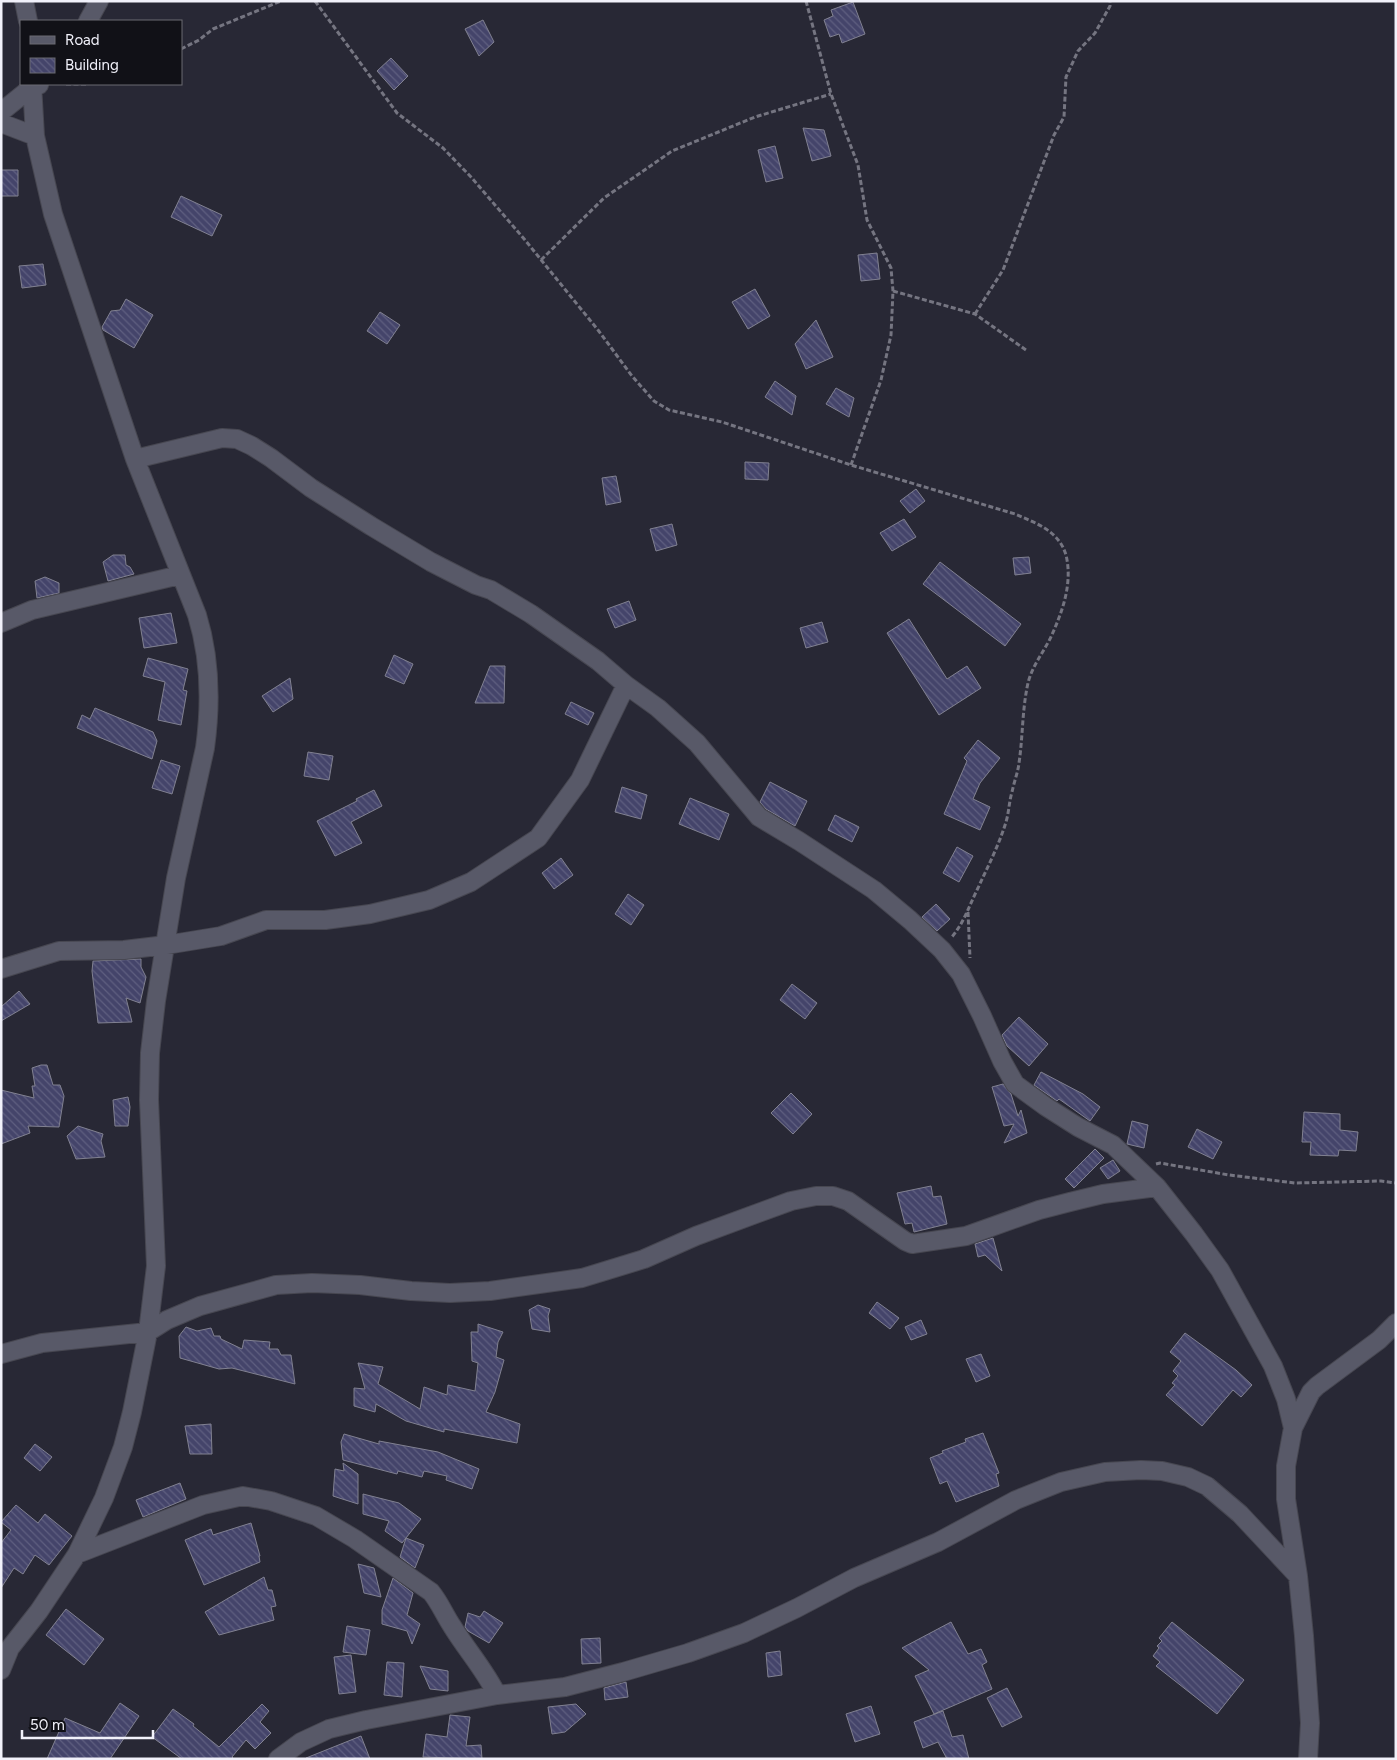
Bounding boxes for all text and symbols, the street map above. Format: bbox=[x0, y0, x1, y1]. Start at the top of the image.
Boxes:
legend bbox=[20, 20, 182, 85]
text: Road bbox=[65, 31, 100, 49]
text: Building bbox=[65, 56, 119, 74]
scale bar bbox=[22, 1708, 154, 1740]
text: 50 m bbox=[30, 1716, 65, 1734]

